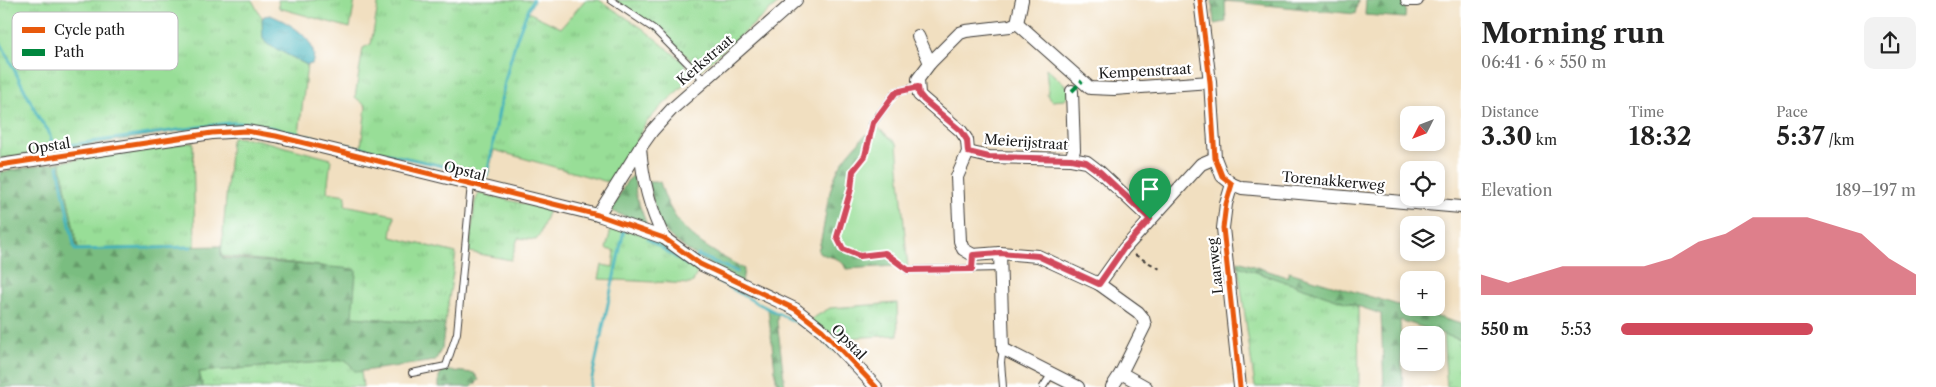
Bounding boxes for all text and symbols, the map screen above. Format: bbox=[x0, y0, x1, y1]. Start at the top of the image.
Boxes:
legend bbox=[12, 12, 178, 70]
text: Morning run bbox=[1481, 16, 1665, 50]
button: share bbox=[1864, 17, 1916, 69]
text: Cycle path bbox=[54, 21, 125, 39]
street label: Kerkstraat bbox=[673, 31, 737, 89]
text: Path bbox=[54, 43, 84, 61]
text: 06:41 · 6 × 550 m bbox=[1481, 52, 1606, 72]
street label: Kempenstraat bbox=[1098, 60, 1192, 82]
text: Distance bbox=[1481, 103, 1539, 121]
text: Time bbox=[1629, 103, 1664, 121]
text: Pace bbox=[1776, 103, 1808, 121]
north arrow bbox=[1400, 106, 1445, 151]
map controls bbox=[1400, 106, 1445, 371]
text: 3.30 bbox=[1481, 121, 1532, 152]
text: 18:32 bbox=[1629, 121, 1692, 152]
text: 5:37 bbox=[1776, 121, 1825, 152]
street label: Meierijstraat bbox=[983, 130, 1069, 154]
text: km bbox=[1532, 131, 1557, 149]
text: /km bbox=[1825, 131, 1855, 149]
street label: Opstal bbox=[26, 134, 72, 158]
street label: Opstal bbox=[442, 157, 488, 185]
button: locate bbox=[1400, 161, 1445, 206]
pin bbox=[1129, 168, 1171, 219]
street label: Torenakkerweg bbox=[1281, 168, 1386, 195]
icon: arrive bbox=[1136, 175, 1164, 203]
text: Elevation bbox=[1481, 180, 1552, 200]
text: 189–197 m bbox=[1836, 180, 1916, 200]
button: layers bbox=[1400, 216, 1445, 261]
street label: Laarweg bbox=[1203, 236, 1227, 295]
button: + bbox=[1400, 271, 1445, 316]
text: 550 m bbox=[1481, 319, 1529, 339]
text: 5:53 bbox=[1561, 319, 1592, 339]
street label: Opstal bbox=[828, 320, 870, 364]
button: − bbox=[1400, 326, 1445, 371]

